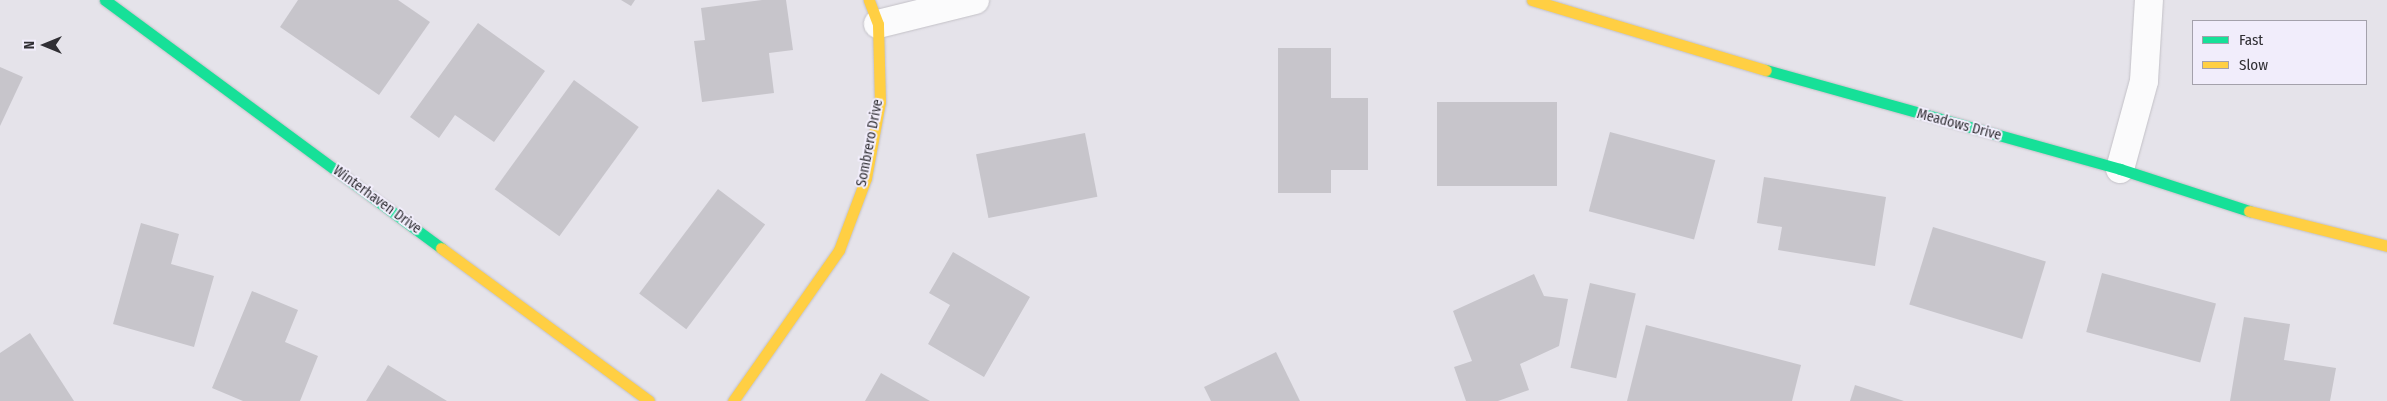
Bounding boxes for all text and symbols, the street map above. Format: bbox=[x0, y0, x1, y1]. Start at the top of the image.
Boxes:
north arrow bbox=[20, 20, 70, 70]
legend bbox=[2192, 20, 2367, 85]
text: Fast bbox=[2239, 31, 2263, 49]
text: N bbox=[21, 41, 38, 49]
text: Slow bbox=[2239, 56, 2268, 74]
street label: Sombrero Drive bbox=[853, 98, 887, 188]
street label: Meadows Drive bbox=[1915, 106, 2003, 144]
street label: Winterhaven Drive bbox=[330, 162, 424, 238]

